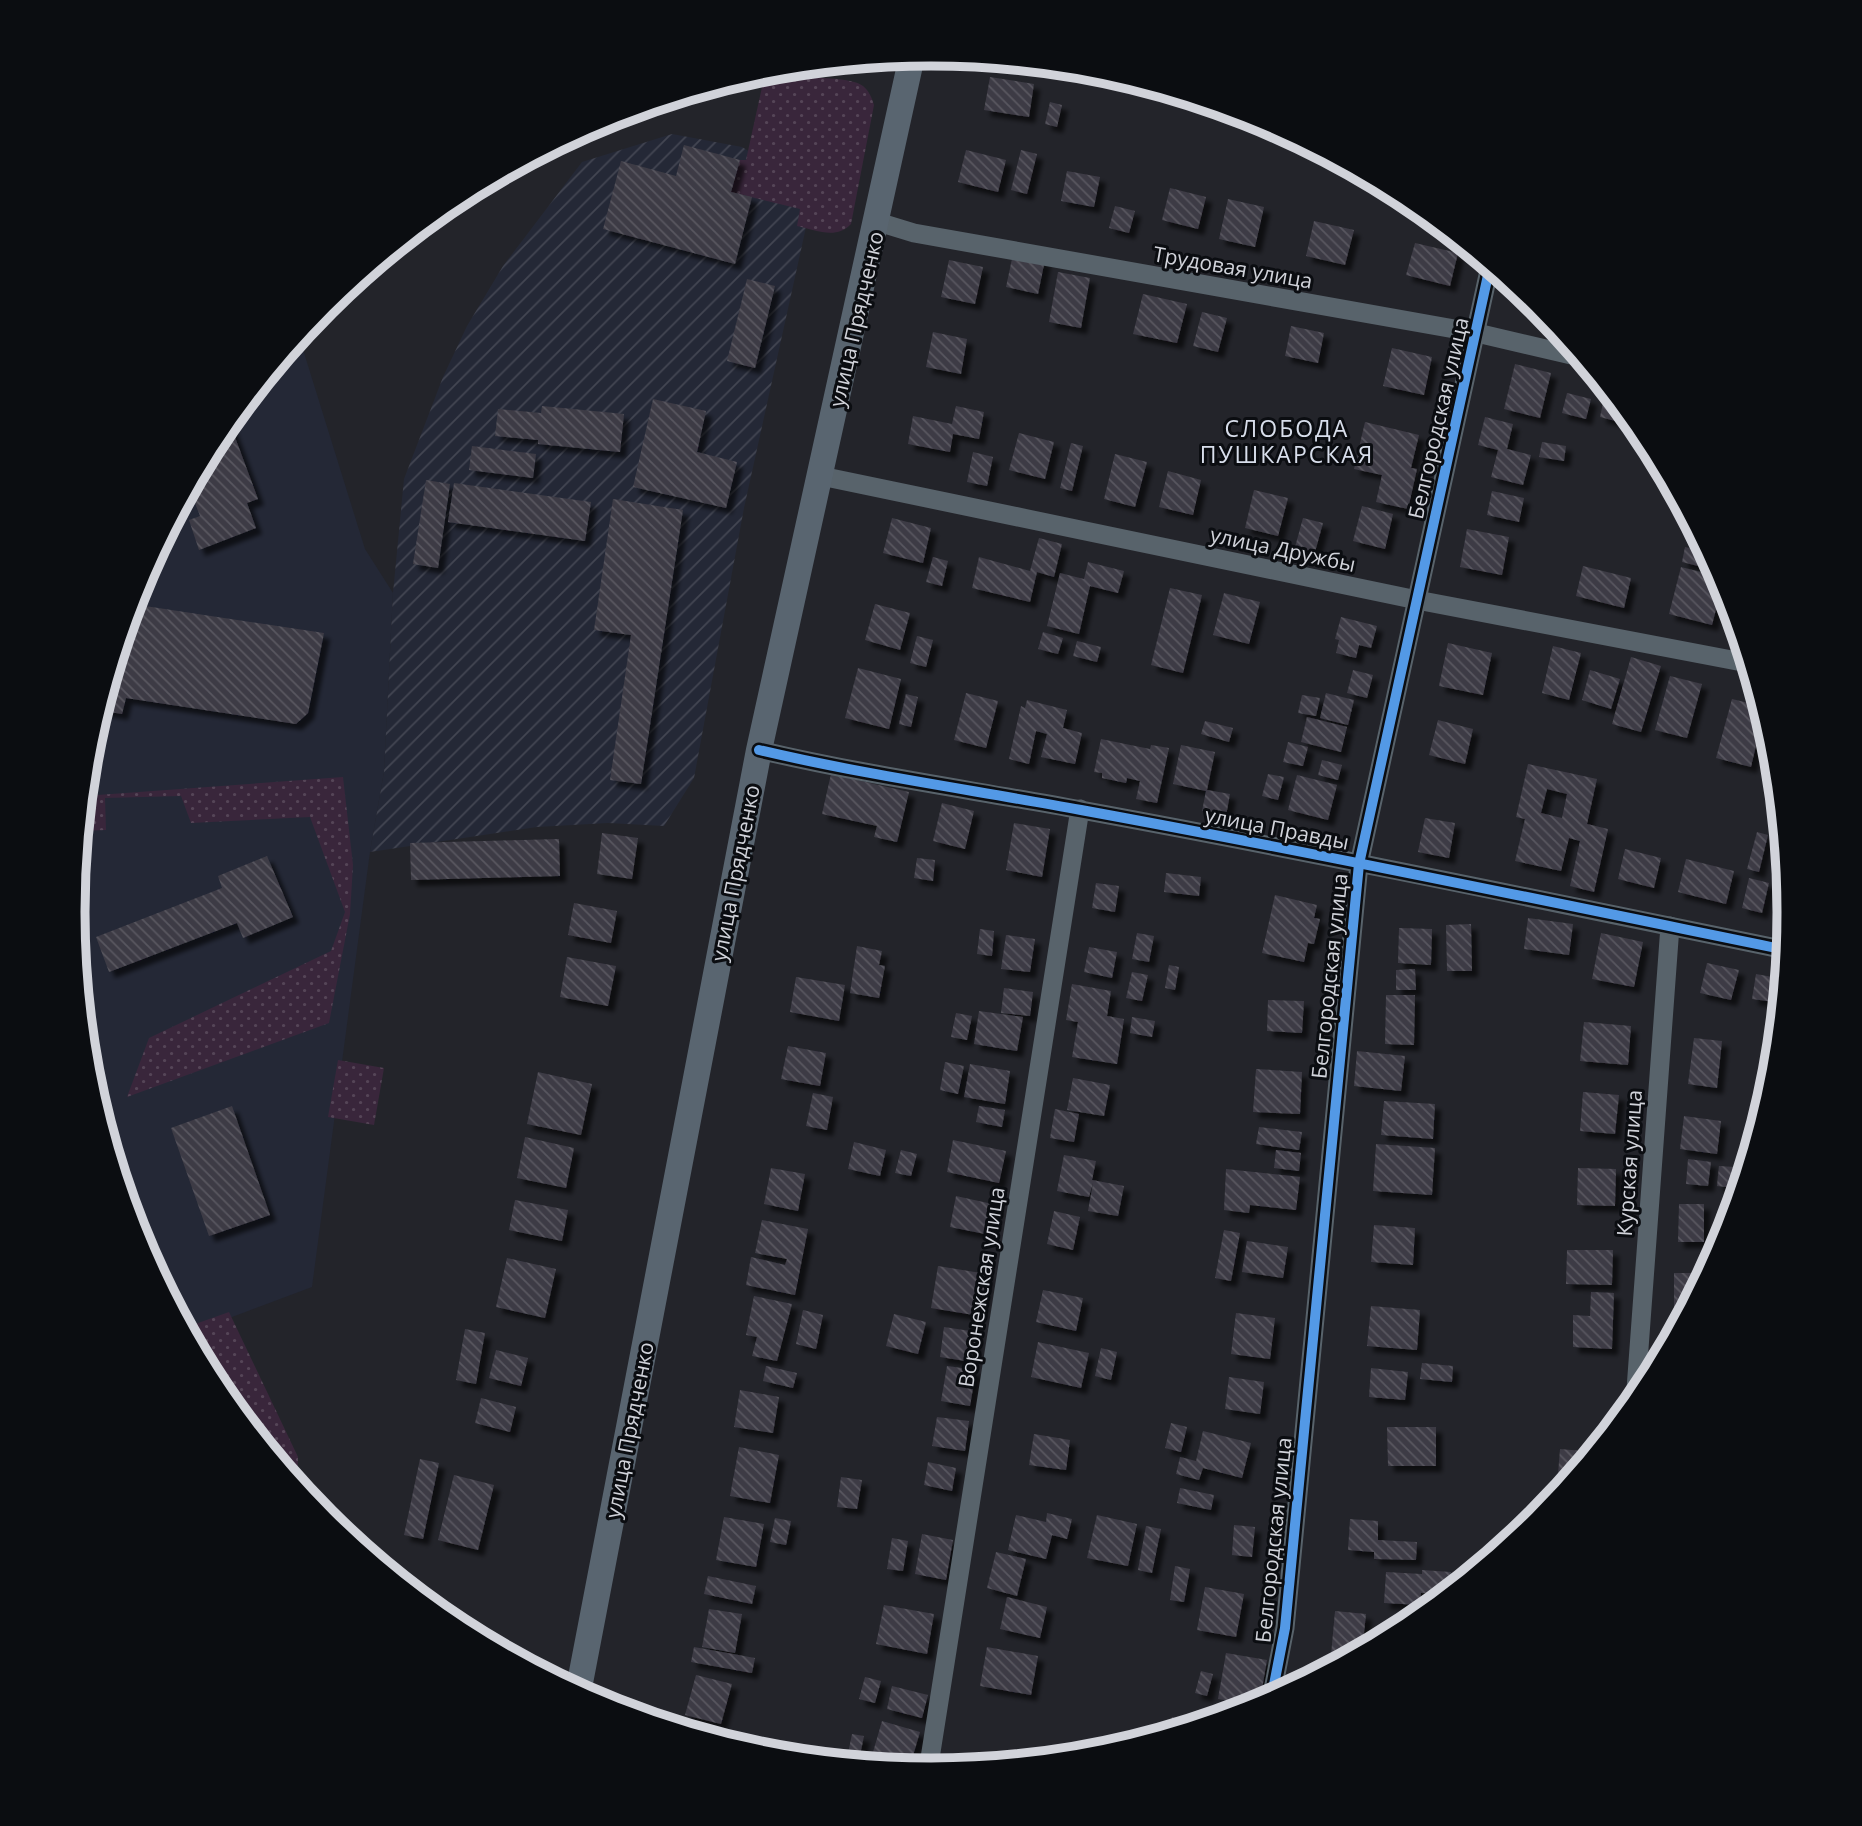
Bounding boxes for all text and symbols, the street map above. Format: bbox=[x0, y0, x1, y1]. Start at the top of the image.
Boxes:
street label: улица Прядченко bbox=[822, 228, 890, 410]
street label: Трудовая улица bbox=[1151, 239, 1315, 295]
street label: Белгородская улица bbox=[1401, 314, 1475, 522]
district label: СЛОБОДА ПУШКАРСКАЯ bbox=[1200, 412, 1374, 470]
street label: улица Дружбы bbox=[1208, 520, 1358, 578]
street label: улица Прядченко bbox=[704, 782, 766, 964]
street label: улица Правды bbox=[1203, 800, 1351, 856]
street label: Белгородская улица bbox=[1304, 872, 1354, 1080]
street label: Курская улица bbox=[1610, 1089, 1648, 1237]
street label: Воронежская улица bbox=[951, 1185, 1011, 1389]
street label: улица Прядченко bbox=[598, 1339, 660, 1521]
street label: Белгородская улица bbox=[1248, 1436, 1298, 1644]

